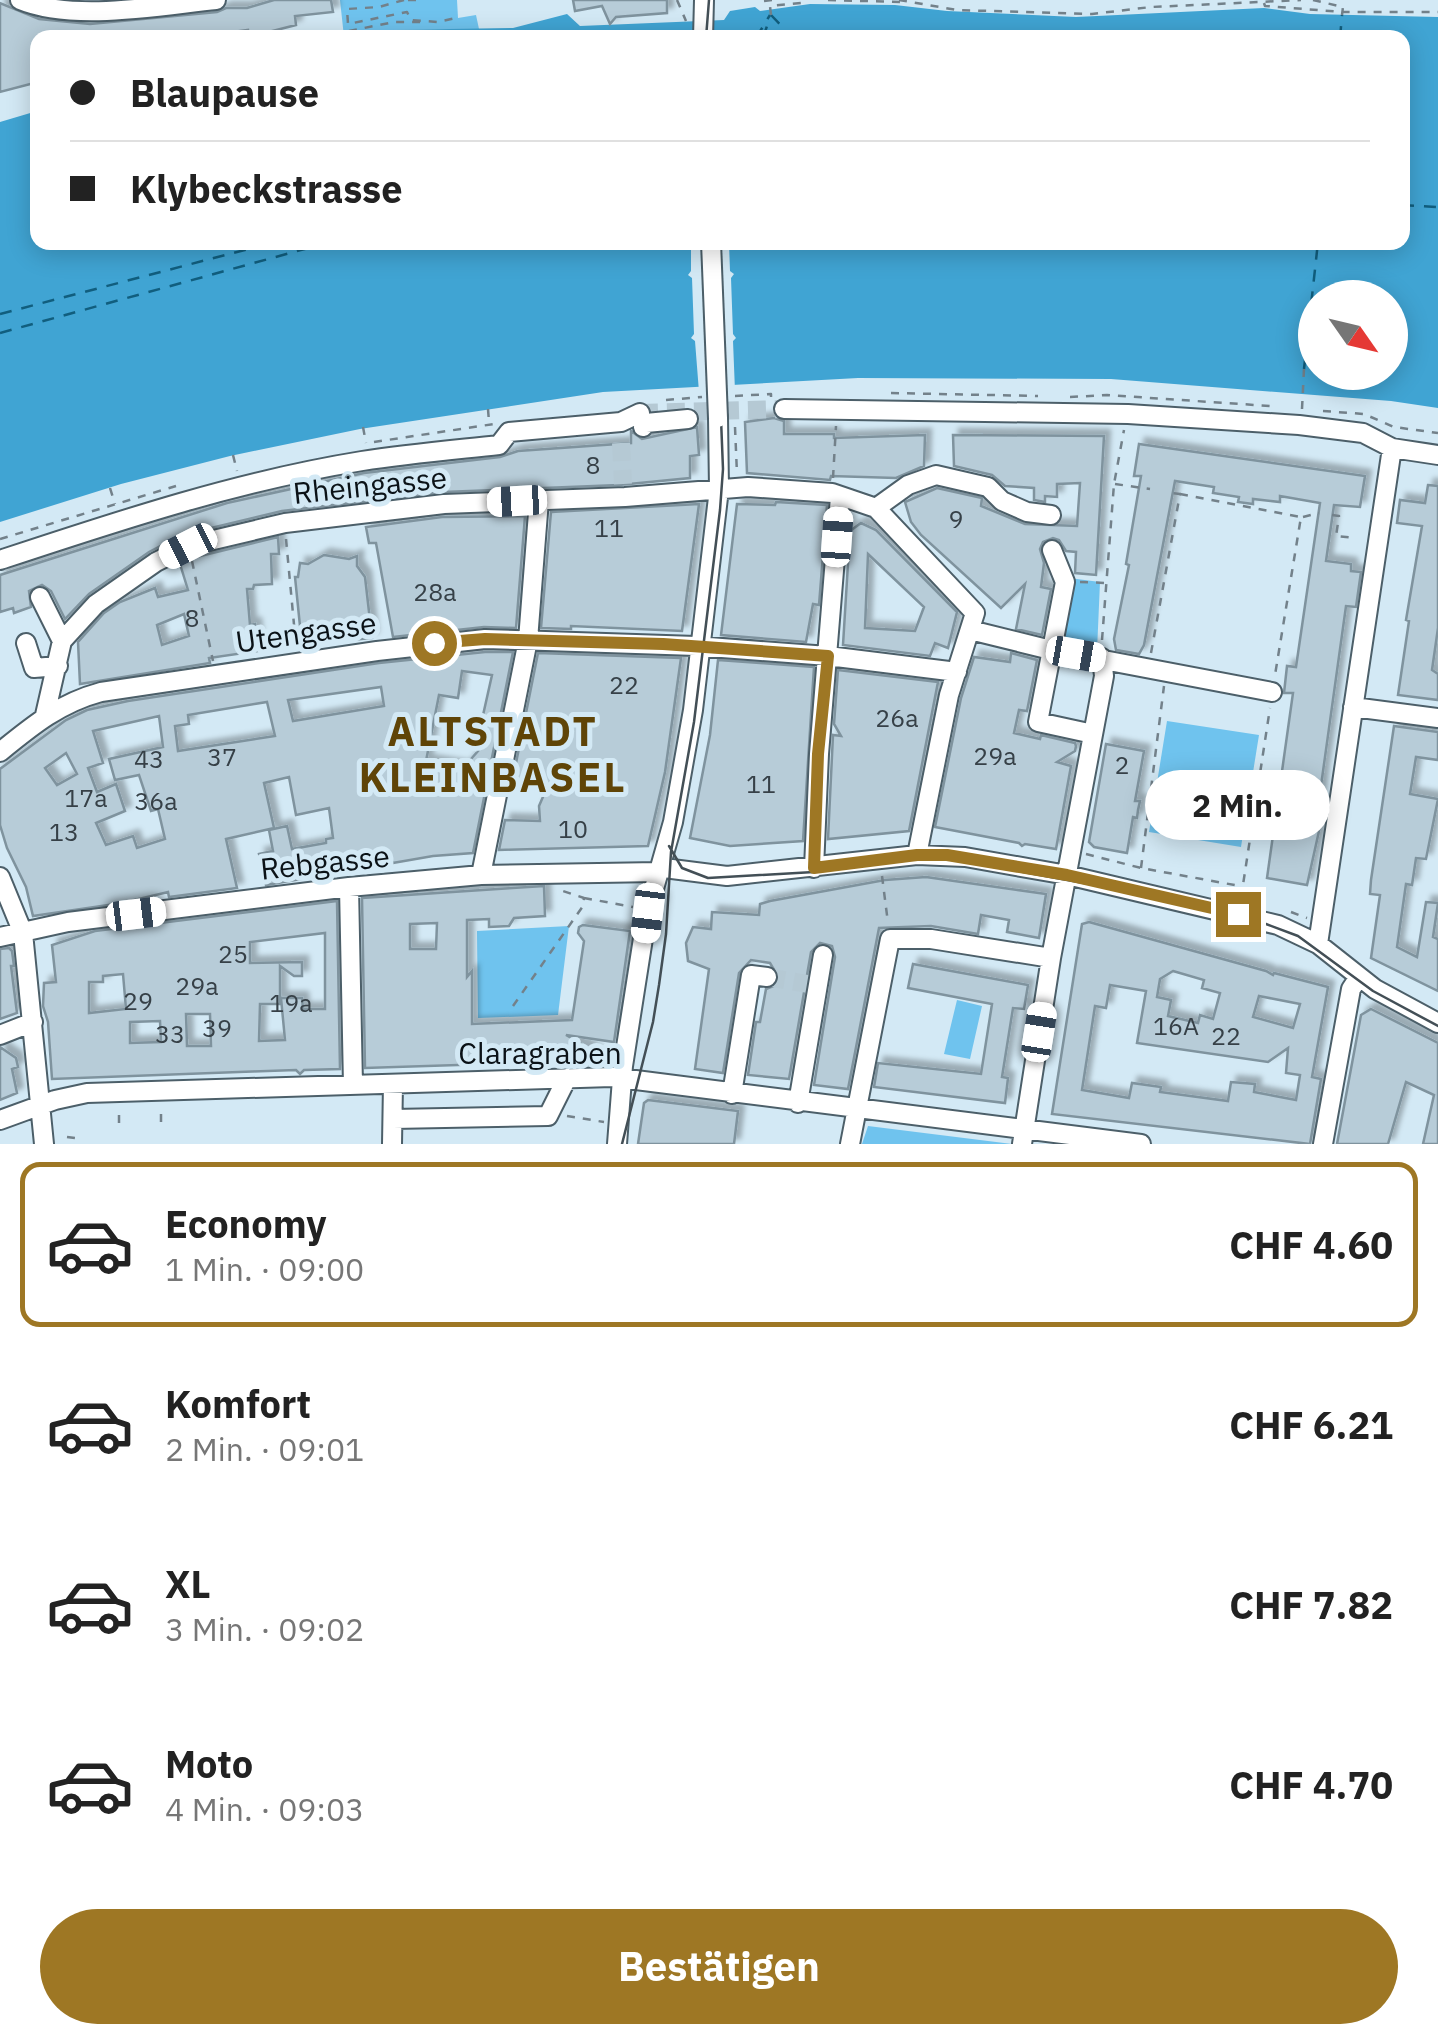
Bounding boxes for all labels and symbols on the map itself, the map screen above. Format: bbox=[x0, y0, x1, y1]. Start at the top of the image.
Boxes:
north arrow bbox=[1298, 280, 1408, 390]
house number: 8 bbox=[585, 448, 601, 481]
street label: Rheingasse bbox=[291, 457, 449, 512]
car bbox=[486, 484, 548, 518]
house number: 9 bbox=[948, 502, 964, 535]
car bbox=[820, 506, 854, 568]
house number: 11 bbox=[594, 511, 624, 544]
car bbox=[154, 519, 222, 573]
house number: 28a bbox=[413, 575, 457, 608]
house number: 8 bbox=[184, 601, 200, 634]
street label: Utengasse bbox=[233, 602, 379, 661]
route start bbox=[412, 621, 457, 666]
car bbox=[1044, 634, 1108, 674]
house number: 22 bbox=[609, 668, 639, 701]
house number: 26a bbox=[875, 701, 919, 734]
district label: ALTSTADT KLEINBASEL bbox=[359, 705, 627, 803]
house number: 29a bbox=[973, 739, 1017, 772]
house number: 37 bbox=[207, 740, 237, 773]
house number: 43 bbox=[134, 742, 164, 775]
house number: 2 bbox=[1114, 748, 1130, 781]
house number: 11 bbox=[746, 767, 776, 800]
callout: 2 Min. bbox=[1146, 769, 1330, 839]
house number: 17a bbox=[64, 781, 108, 814]
house number: 36a bbox=[134, 784, 178, 817]
house number: 10 bbox=[558, 812, 588, 845]
house number: 13 bbox=[49, 815, 79, 848]
street label: Rebgasse bbox=[258, 835, 391, 888]
car bbox=[629, 881, 667, 945]
route end bbox=[1216, 892, 1261, 937]
car bbox=[104, 895, 168, 933]
house number: 25 bbox=[218, 937, 248, 970]
house number: 29a bbox=[175, 969, 219, 1002]
house number: 29 bbox=[123, 984, 153, 1017]
house number: 19a bbox=[269, 986, 313, 1019]
car bbox=[1019, 1000, 1059, 1064]
house number: 16A bbox=[1153, 1009, 1199, 1042]
house number: 39 bbox=[202, 1011, 232, 1044]
house number: 33 bbox=[155, 1017, 185, 1050]
house number: 22 bbox=[1211, 1019, 1241, 1052]
street label: Claragraben bbox=[458, 1033, 622, 1072]

